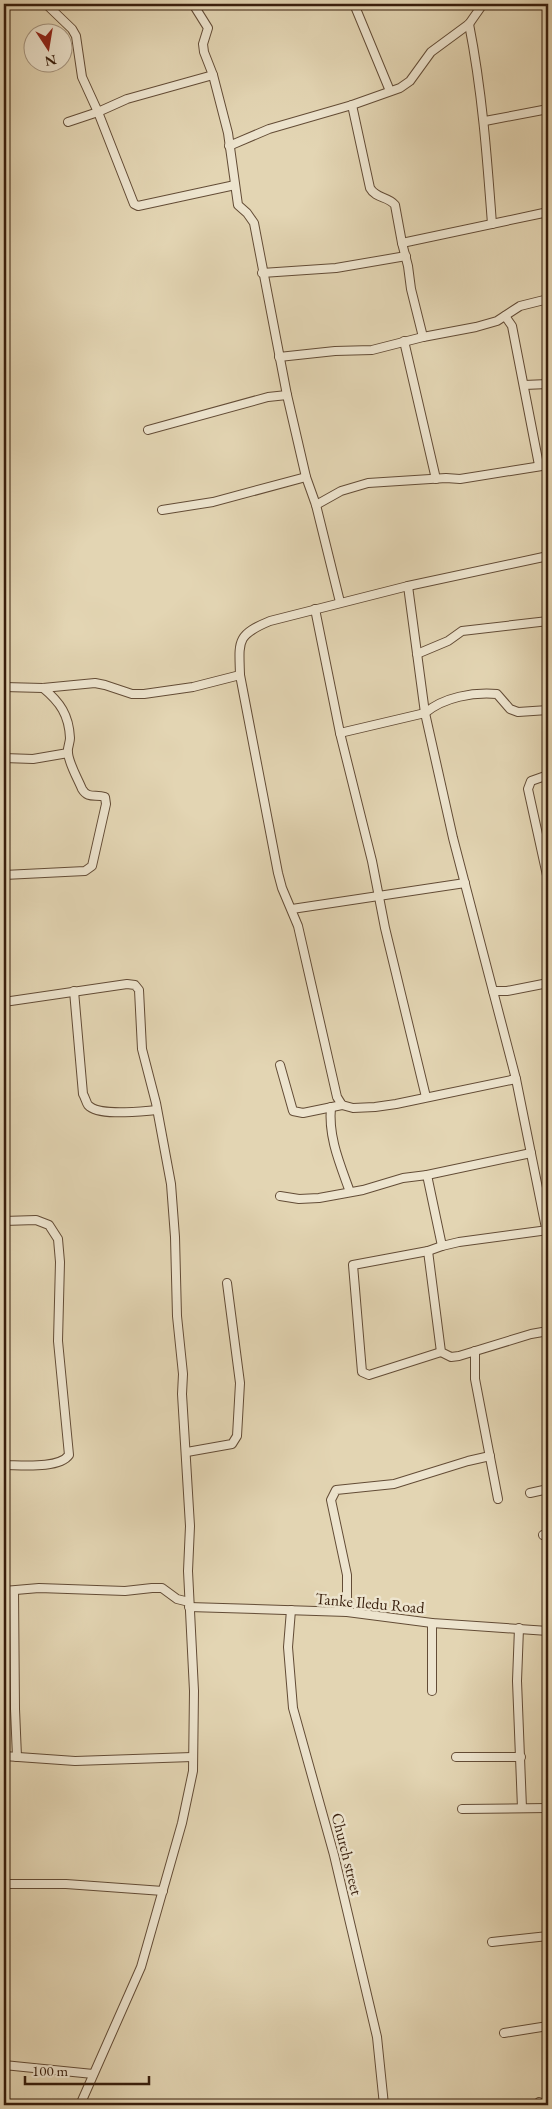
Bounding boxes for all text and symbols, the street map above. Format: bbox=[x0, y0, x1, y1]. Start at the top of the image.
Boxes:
north arrow bbox=[22, 22, 72, 72]
text: N bbox=[43, 51, 58, 71]
street label: Tanke Iledu Road bbox=[315, 1588, 426, 1618]
street label: Church street bbox=[327, 1811, 367, 1897]
scale bar bbox=[25, 2054, 149, 2086]
text: 100 m bbox=[32, 2061, 69, 2080]

